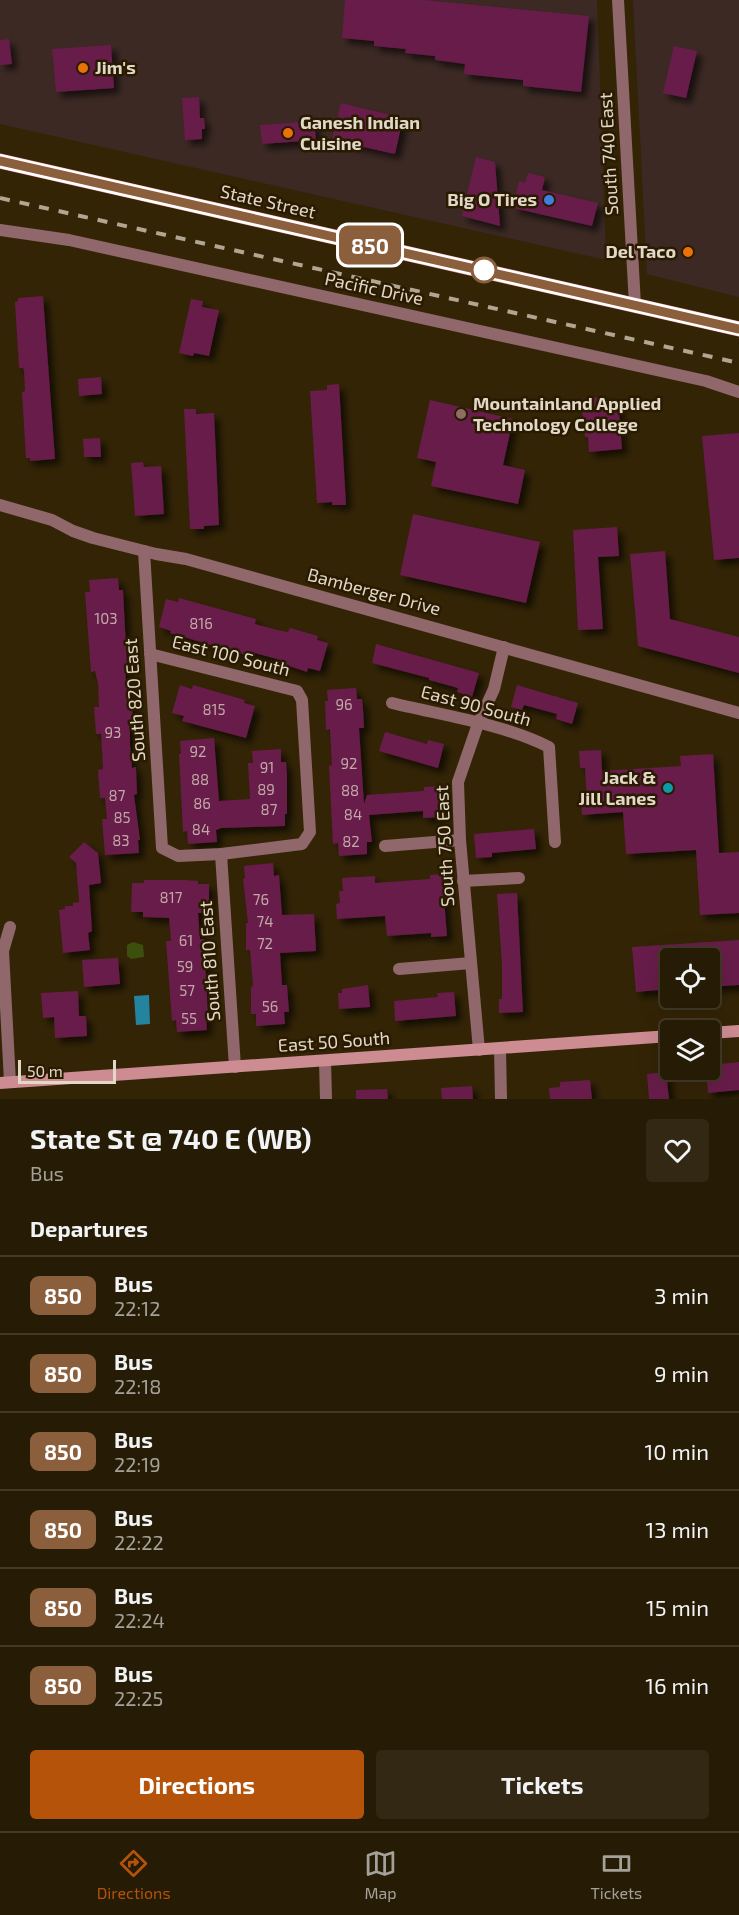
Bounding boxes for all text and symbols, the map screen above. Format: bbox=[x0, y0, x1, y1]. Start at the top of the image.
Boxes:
place label: Jim's bbox=[95, 56, 136, 78]
marker: Jim's bbox=[76, 61, 90, 75]
street label: South 740 East bbox=[594, 92, 622, 216]
place label: Ganesh Indian Cuisine bbox=[300, 111, 420, 154]
marker: Ganesh Indian Cuisine bbox=[281, 126, 295, 140]
street label: State Street bbox=[218, 179, 318, 223]
place label: Big O Tires bbox=[447, 188, 537, 210]
marker: Big O Tires bbox=[542, 193, 556, 207]
line badge: 850 bbox=[336, 226, 404, 264]
text: 850 bbox=[351, 233, 389, 258]
place label: Del Taco bbox=[605, 240, 676, 262]
marker: Del Taco bbox=[681, 245, 695, 259]
unlabelled marker bbox=[471, 257, 497, 283]
street label: Pacific Drive bbox=[323, 267, 425, 309]
place label: Mountainland Applied Technology College bbox=[473, 392, 661, 435]
marker: Mountainland Applied Technology College bbox=[454, 407, 468, 421]
street label: Bamberger Drive bbox=[305, 563, 443, 619]
house number: 103 bbox=[94, 609, 118, 627]
house number: 816 bbox=[189, 614, 213, 632]
street label: East 100 South bbox=[170, 630, 292, 680]
street label: South 820 East bbox=[119, 637, 149, 763]
street label: East 90 South bbox=[419, 680, 534, 730]
house number: 96 bbox=[335, 695, 353, 713]
house number: 815 bbox=[202, 700, 226, 718]
house number: 93 bbox=[105, 723, 121, 741]
house number: 92 bbox=[189, 742, 207, 760]
house number: 92 bbox=[340, 754, 358, 772]
house number: 91 bbox=[260, 758, 274, 776]
place label: Jack & Jill Lanes bbox=[579, 766, 656, 809]
house number: 88 bbox=[191, 770, 209, 788]
house number: 89 bbox=[257, 780, 275, 798]
house number: 88 bbox=[341, 781, 359, 799]
marker: Jack & Jill Lanes bbox=[661, 781, 675, 795]
street label: South 750 East bbox=[430, 785, 458, 907]
house number: 87 bbox=[109, 786, 126, 804]
house number: 86 bbox=[193, 794, 211, 812]
house number: 87 bbox=[261, 800, 278, 818]
house number: 84 bbox=[344, 805, 362, 823]
house number: 85 bbox=[113, 808, 131, 826]
house number: 84 bbox=[192, 820, 210, 838]
house number: 83 bbox=[112, 831, 130, 849]
house number: 82 bbox=[342, 832, 360, 850]
house number: 817 bbox=[160, 888, 183, 906]
house number: 76 bbox=[253, 890, 269, 908]
street label: South 810 East bbox=[194, 900, 224, 1022]
house number: 74 bbox=[257, 912, 273, 930]
house number: 61 bbox=[179, 931, 193, 949]
house number: 72 bbox=[257, 934, 273, 952]
map controls bbox=[660, 948, 720, 1080]
button: locate bbox=[660, 948, 720, 1008]
house number: 59 bbox=[177, 957, 193, 975]
house number: 57 bbox=[179, 981, 195, 999]
house number: 56 bbox=[262, 997, 278, 1015]
house number: 55 bbox=[181, 1009, 197, 1027]
button: layers bbox=[660, 1020, 720, 1080]
street label: East 50 South bbox=[277, 1026, 391, 1056]
scale bar bbox=[18, 1057, 116, 1084]
text: 50 m bbox=[27, 1061, 63, 1080]
button: heart bbox=[646, 1119, 709, 1182]
text: State St @ 740 E (WB) bbox=[30, 1121, 312, 1155]
text: Bus bbox=[30, 1161, 64, 1185]
text: Departures bbox=[30, 1215, 148, 1241]
text: Bus bbox=[114, 1270, 153, 1296]
text: 3 min bbox=[654, 1282, 709, 1308]
text: 850 bbox=[44, 1283, 82, 1308]
text: 22:12 bbox=[114, 1296, 160, 1320]
text: Bus bbox=[114, 1348, 153, 1374]
text: 9 min bbox=[654, 1360, 709, 1386]
text: 850 bbox=[44, 1361, 82, 1386]
text: 22:18 bbox=[114, 1374, 161, 1398]
text: Bus bbox=[114, 1426, 153, 1452]
text: 10 min bbox=[645, 1438, 709, 1464]
text: 850 bbox=[44, 1439, 82, 1464]
text: 22:19 bbox=[114, 1452, 161, 1476]
text: Bus bbox=[114, 1504, 153, 1530]
text: 13 min bbox=[646, 1516, 709, 1542]
text: 850 bbox=[44, 1517, 82, 1542]
text: 22:22 bbox=[114, 1530, 164, 1554]
text: Bus bbox=[114, 1582, 153, 1608]
text: 15 min bbox=[646, 1594, 709, 1620]
text: 850 bbox=[44, 1595, 82, 1620]
text: 22:24 bbox=[114, 1608, 165, 1632]
text: Bus bbox=[114, 1660, 153, 1686]
text: 16 min bbox=[645, 1672, 709, 1698]
text: 850 bbox=[44, 1673, 82, 1698]
text: 22:25 bbox=[114, 1686, 163, 1710]
button: Directions bbox=[30, 1750, 364, 1819]
button: Tickets bbox=[376, 1750, 709, 1819]
tab: Directions bbox=[97, 1847, 171, 1902]
tab: Map bbox=[364, 1847, 397, 1902]
tab: Tickets bbox=[590, 1847, 642, 1902]

